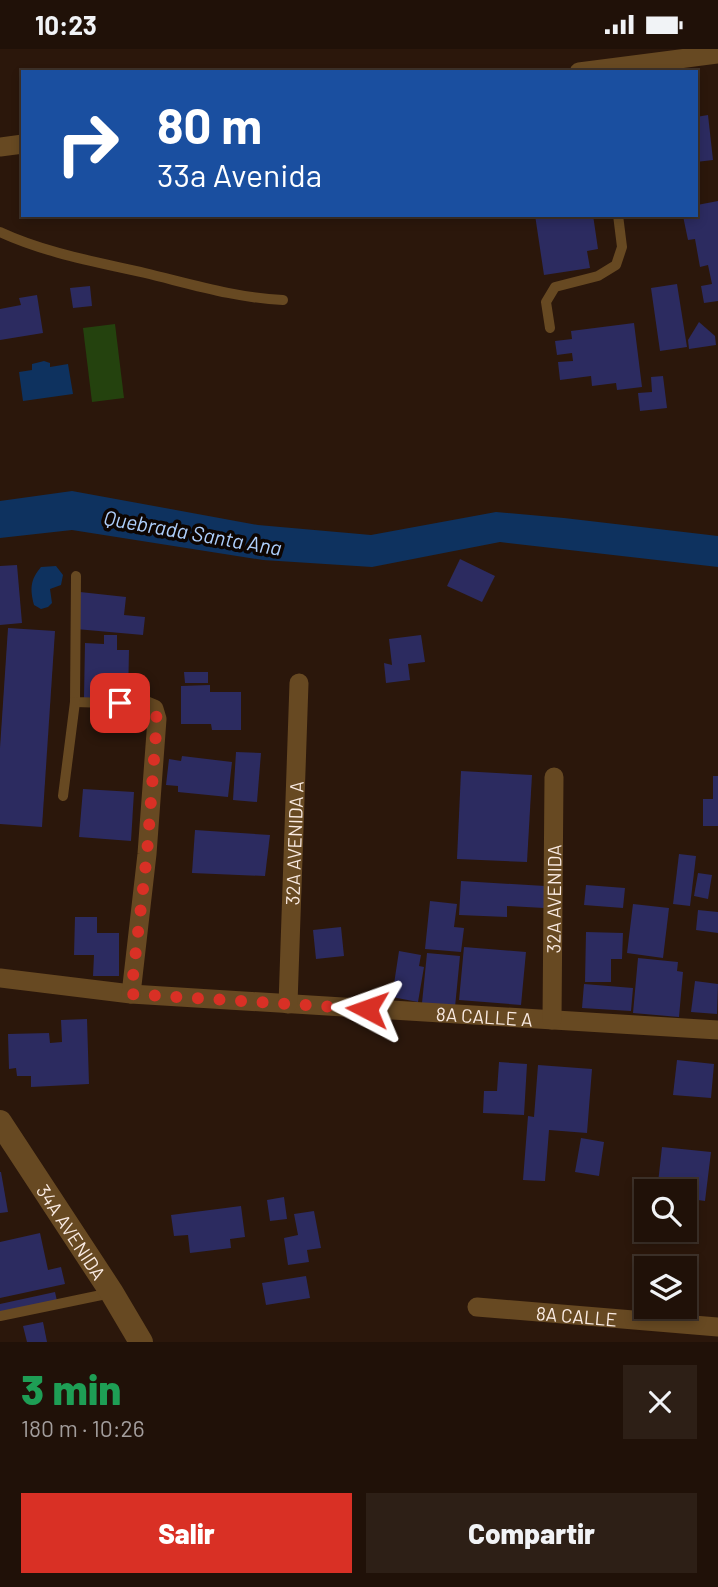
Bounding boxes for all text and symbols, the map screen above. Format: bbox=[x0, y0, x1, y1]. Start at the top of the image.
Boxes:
text: 10:23 bbox=[35, 9, 97, 40]
text: 80 m bbox=[157, 95, 262, 154]
icon: right bbox=[42, 98, 133, 189]
text: 33a Avenida bbox=[157, 155, 322, 193]
water label: Quebrada Santa Ana bbox=[102, 504, 284, 560]
pin bbox=[90, 673, 150, 733]
icon: arrive bbox=[101, 684, 139, 722]
street label: 32A AVENIDA A bbox=[280, 781, 307, 906]
street label: 32A AVENIDA bbox=[541, 844, 565, 954]
position arrow bbox=[330, 972, 404, 1046]
street label: 8A CALLE A bbox=[435, 1001, 533, 1030]
map controls bbox=[634, 1179, 697, 1319]
button: search bbox=[634, 1179, 697, 1242]
street label: 34A AVENIDA bbox=[32, 1180, 111, 1284]
button: layers bbox=[634, 1256, 697, 1319]
street label: 8A CALLE bbox=[535, 1300, 618, 1330]
text: 3 min bbox=[21, 1363, 121, 1413]
button: close bbox=[623, 1365, 697, 1439]
text: 180 m · 10:26 bbox=[21, 1414, 145, 1442]
button: Salir bbox=[21, 1493, 352, 1573]
button: Compartir bbox=[366, 1493, 697, 1573]

